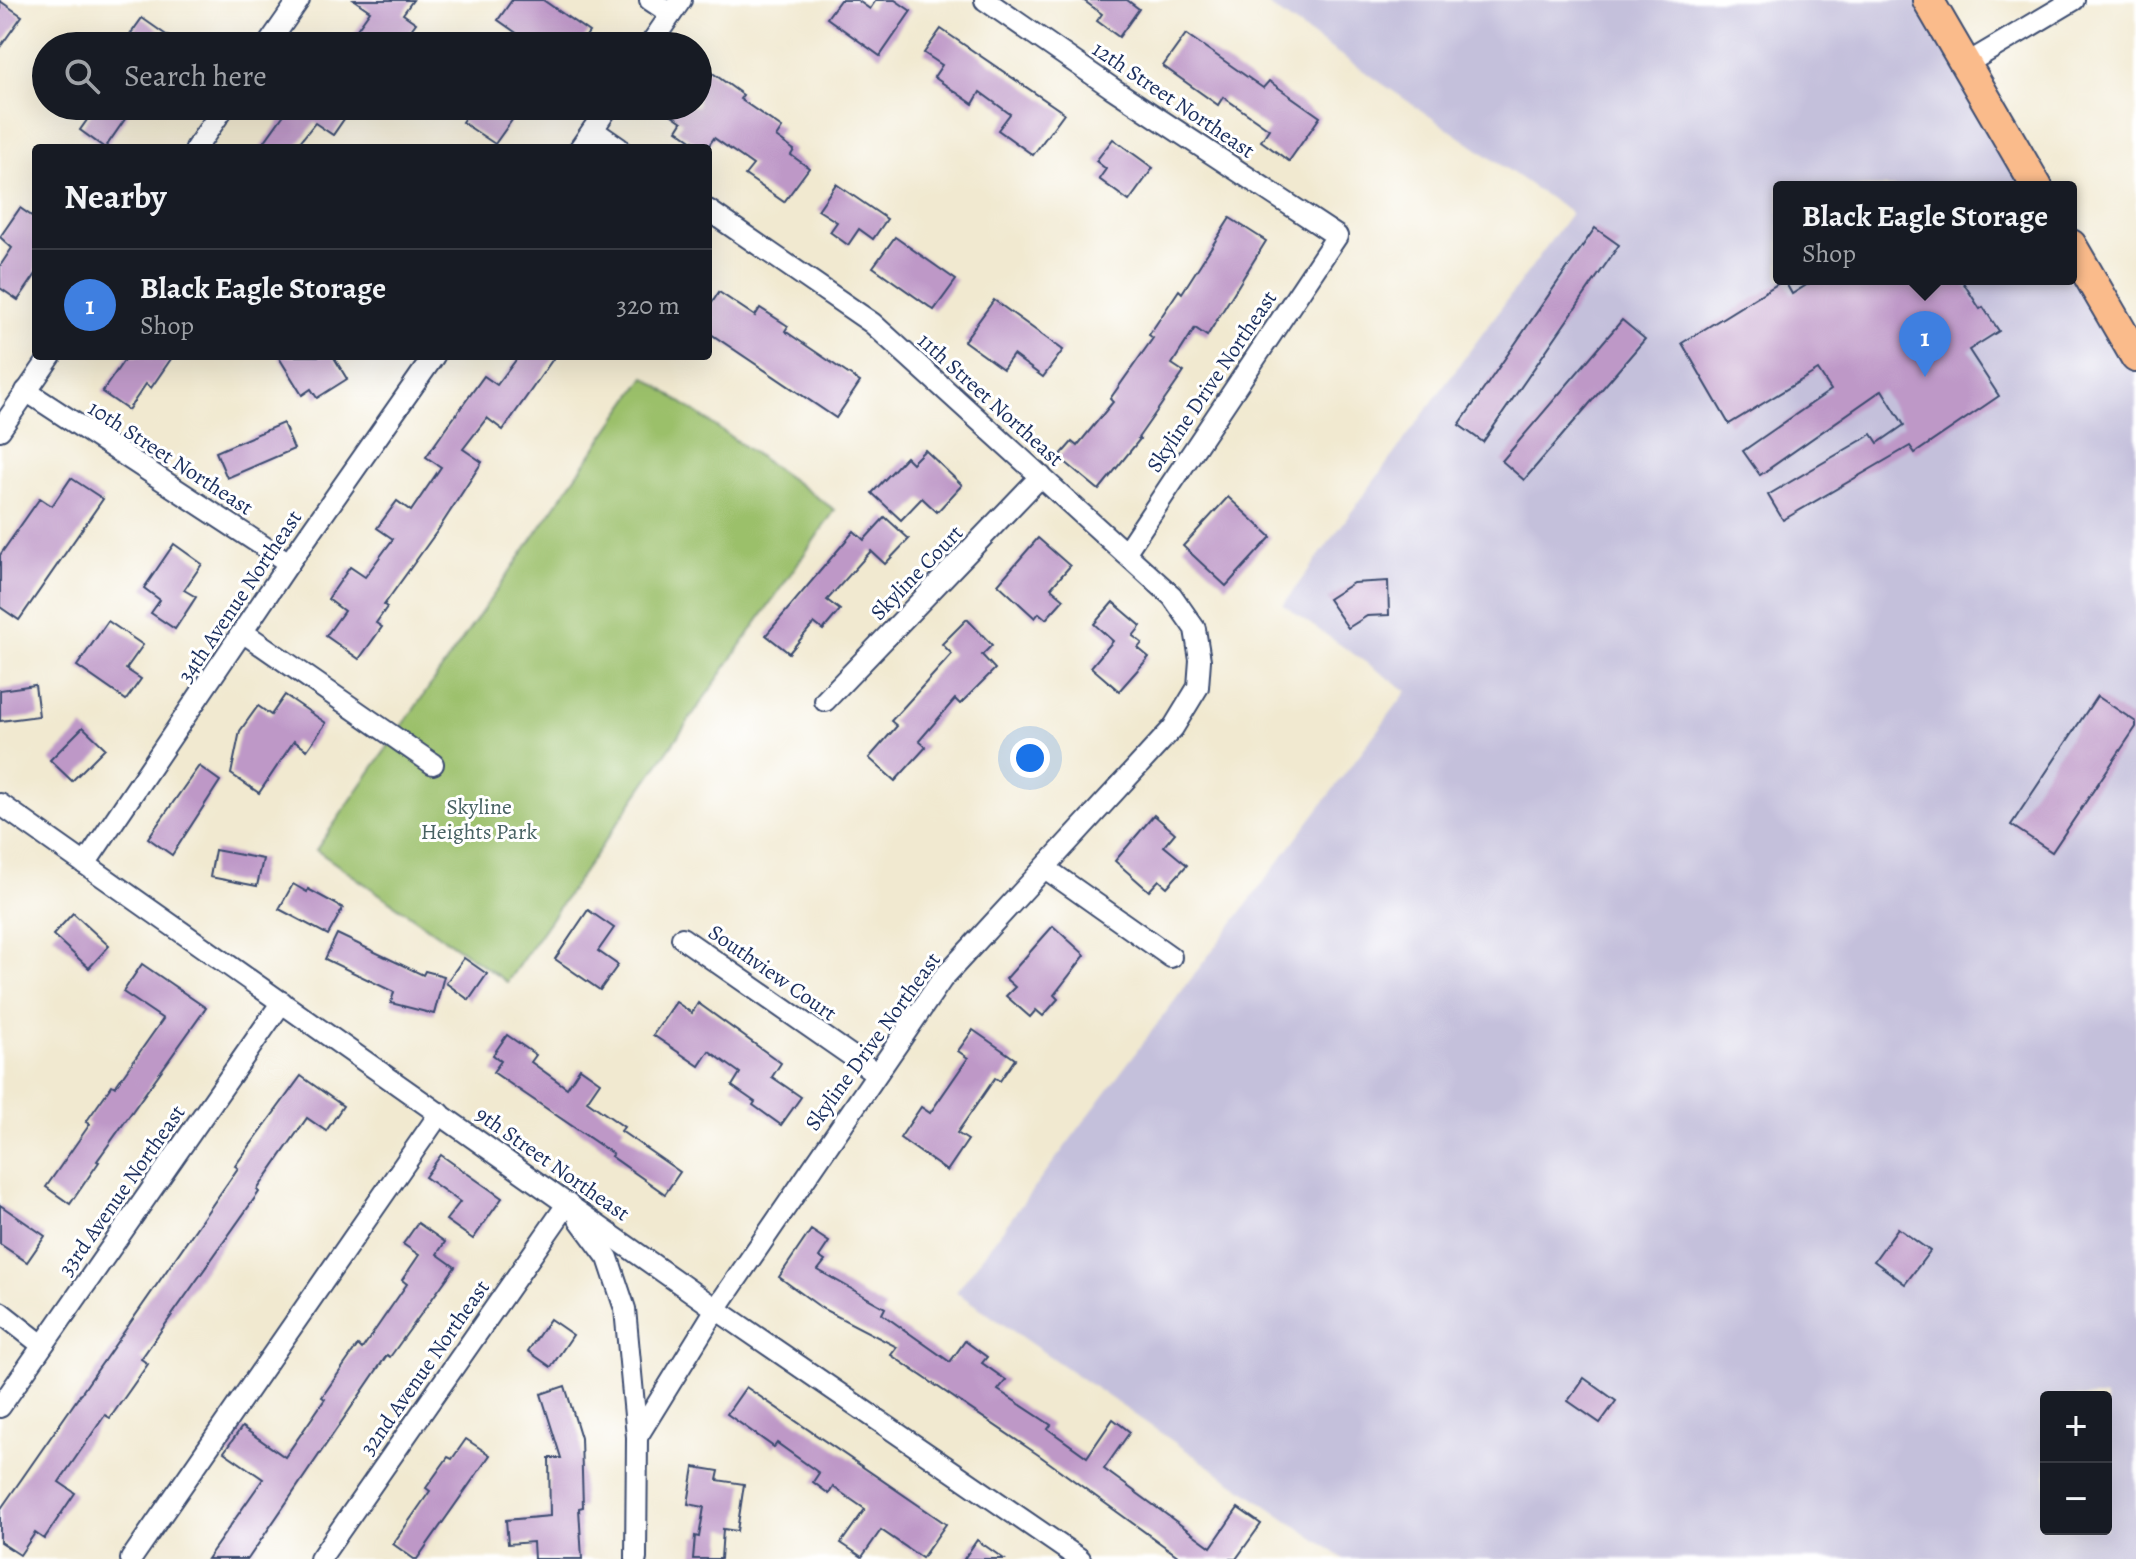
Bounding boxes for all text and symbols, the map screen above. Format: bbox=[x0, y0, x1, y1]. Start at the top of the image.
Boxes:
search box bbox=[32, 32, 712, 120]
street label: 12th Street Northeast bbox=[1086, 34, 1260, 165]
icon: search bbox=[60, 54, 104, 98]
text: Search here bbox=[124, 56, 267, 96]
text: Nearby bbox=[64, 173, 167, 220]
popup bbox=[1773, 181, 2077, 285]
text: Black Eagle Storage bbox=[1802, 196, 2048, 236]
text: Shop bbox=[1802, 236, 1856, 271]
text: Black Eagle Storage bbox=[140, 268, 386, 308]
street label: Skyline Drive Northeast bbox=[1140, 285, 1284, 479]
text: 1 bbox=[85, 288, 95, 323]
text: 320 m bbox=[616, 288, 680, 323]
text: Shop bbox=[140, 308, 194, 343]
pin: 1 bbox=[1899, 311, 1951, 377]
street label: 11th Street Northeast bbox=[911, 326, 1070, 473]
street label: 10th Street Northeast bbox=[82, 393, 259, 522]
street label: 34th Avenue Northeast bbox=[171, 504, 309, 689]
street label: Skyline Court bbox=[864, 518, 970, 627]
your location bbox=[1010, 738, 1050, 778]
park label: Skyline Heights Park bbox=[421, 792, 537, 847]
street label: Southview Court bbox=[702, 917, 843, 1028]
street label: Skyline Drive Northeast bbox=[798, 946, 948, 1137]
street label: 33rd Avenue Northeast bbox=[51, 1099, 192, 1282]
street label: 9th Street Northeast bbox=[469, 1099, 635, 1228]
street label: 32nd Avenue Northeast bbox=[353, 1274, 497, 1461]
map controls bbox=[2040, 1391, 2112, 1535]
button: + bbox=[2040, 1391, 2112, 1463]
button: − bbox=[2040, 1463, 2112, 1535]

